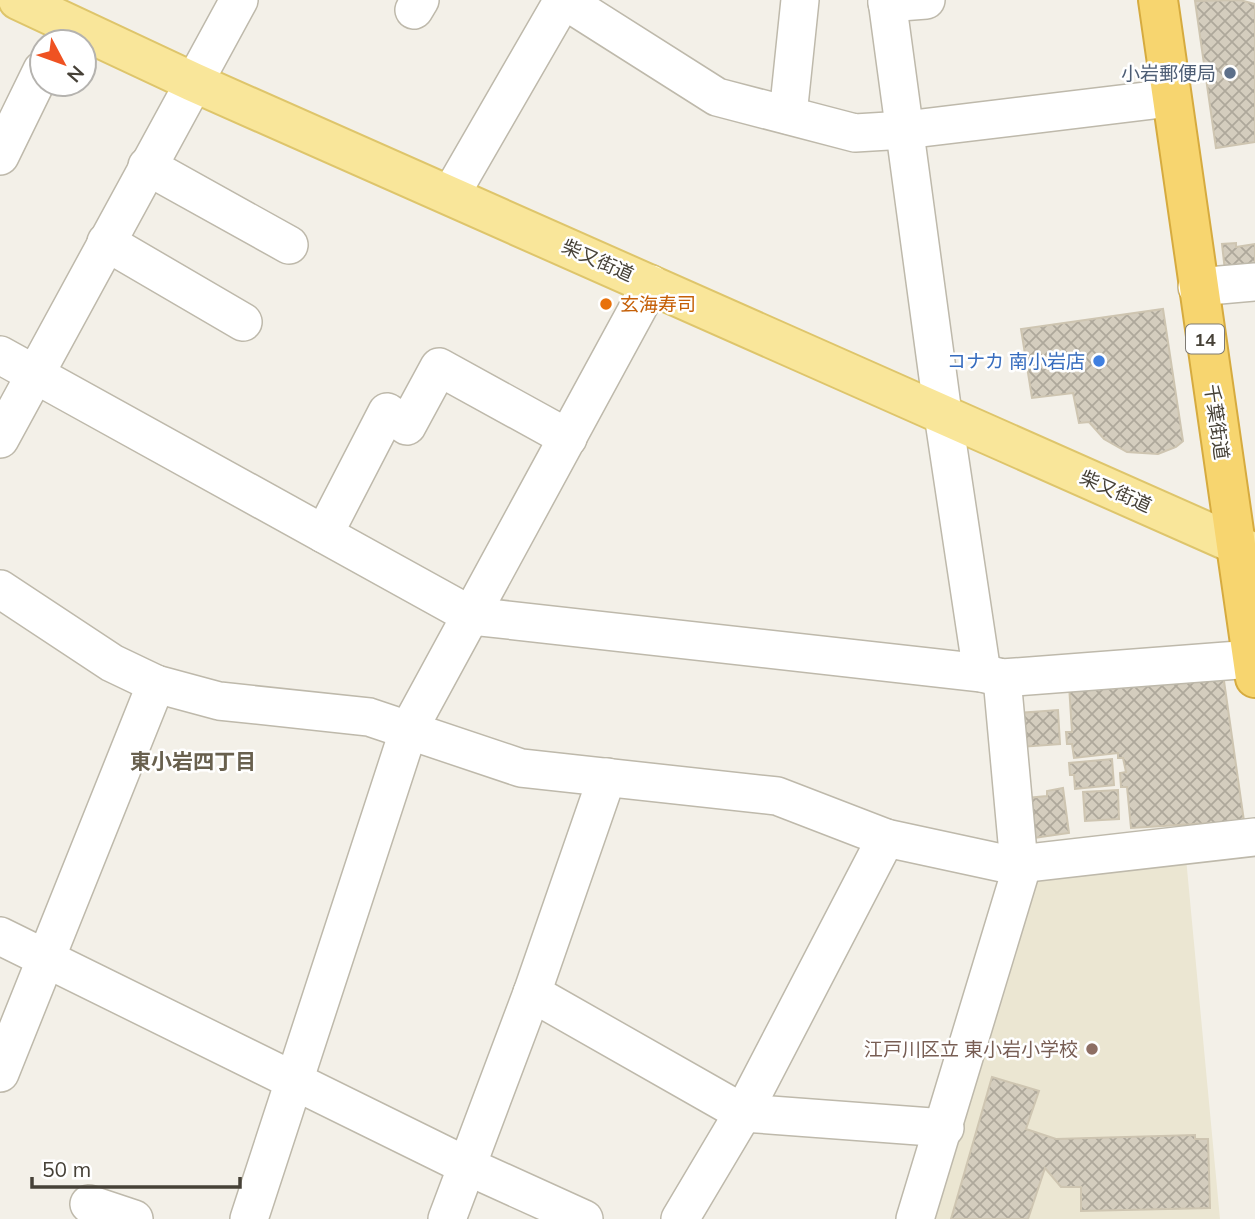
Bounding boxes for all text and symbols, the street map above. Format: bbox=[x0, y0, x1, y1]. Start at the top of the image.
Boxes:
north arrow bbox=[28, 28, 98, 98]
text: N bbox=[62, 61, 90, 87]
place label: 小岩郵便局 bbox=[1121, 61, 1216, 85]
marker: 小岩郵便局 bbox=[1222, 65, 1238, 81]
street label: 柴又街道 bbox=[558, 234, 638, 286]
place label: 玄海寿司 bbox=[620, 292, 696, 316]
marker: 玄海寿司 bbox=[598, 296, 614, 312]
road number: 14 bbox=[1186, 324, 1224, 354]
place label: コナカ 南小岩店 bbox=[947, 349, 1085, 373]
marker: コナカ 南小岩店 bbox=[1091, 353, 1107, 369]
street label: 千葉街道 bbox=[1200, 383, 1234, 461]
street label: 柴又街道 bbox=[1076, 465, 1156, 517]
district label: 東小岩四丁目 bbox=[130, 748, 256, 774]
place label: 江戸川区立 東小岩小学校 bbox=[864, 1037, 1078, 1061]
marker: 江戸川区立 東小岩小学校 bbox=[1084, 1041, 1100, 1057]
scale bar bbox=[32, 1146, 240, 1190]
text: 50 m bbox=[42, 1156, 91, 1182]

